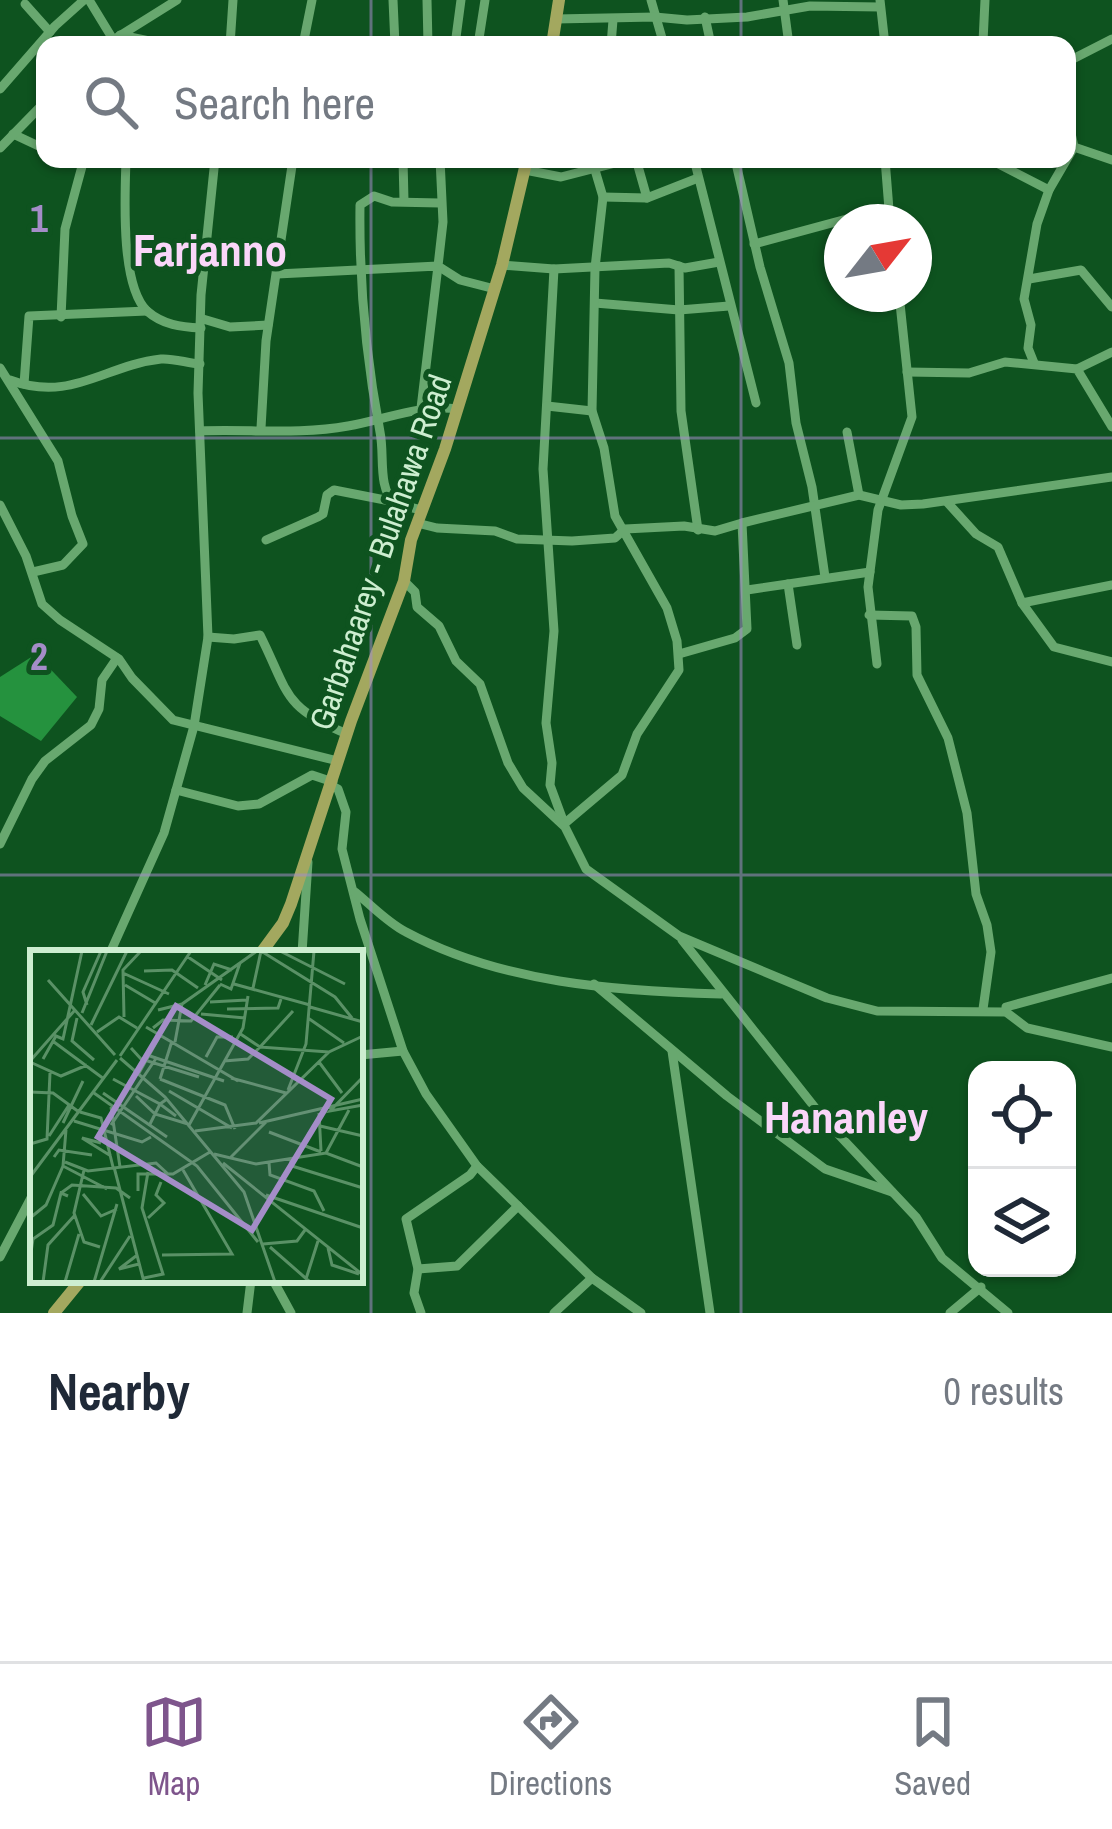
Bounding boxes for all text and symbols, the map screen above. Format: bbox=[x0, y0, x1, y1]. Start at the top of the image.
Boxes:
search box bbox=[36, 36, 1076, 168]
icon: search bbox=[78, 69, 144, 135]
text: Search here bbox=[174, 72, 375, 133]
text: 1 bbox=[30, 192, 48, 244]
north arrow bbox=[824, 204, 932, 312]
district label: Farjanno bbox=[133, 219, 287, 280]
street label: Garbahaarey - Bulahawa Road bbox=[298, 368, 462, 736]
text: 2 bbox=[30, 630, 48, 682]
inset map bbox=[30, 950, 363, 1283]
map controls bbox=[968, 1061, 1076, 1277]
button: locate bbox=[968, 1061, 1076, 1169]
district label: Hananley bbox=[764, 1086, 929, 1147]
button: layers bbox=[968, 1169, 1076, 1277]
text: Nearby bbox=[48, 1357, 190, 1426]
text: 0 results bbox=[943, 1365, 1064, 1417]
tab: Map bbox=[141, 1689, 207, 1805]
tab: Directions bbox=[489, 1689, 612, 1805]
tab: Saved bbox=[894, 1689, 971, 1805]

